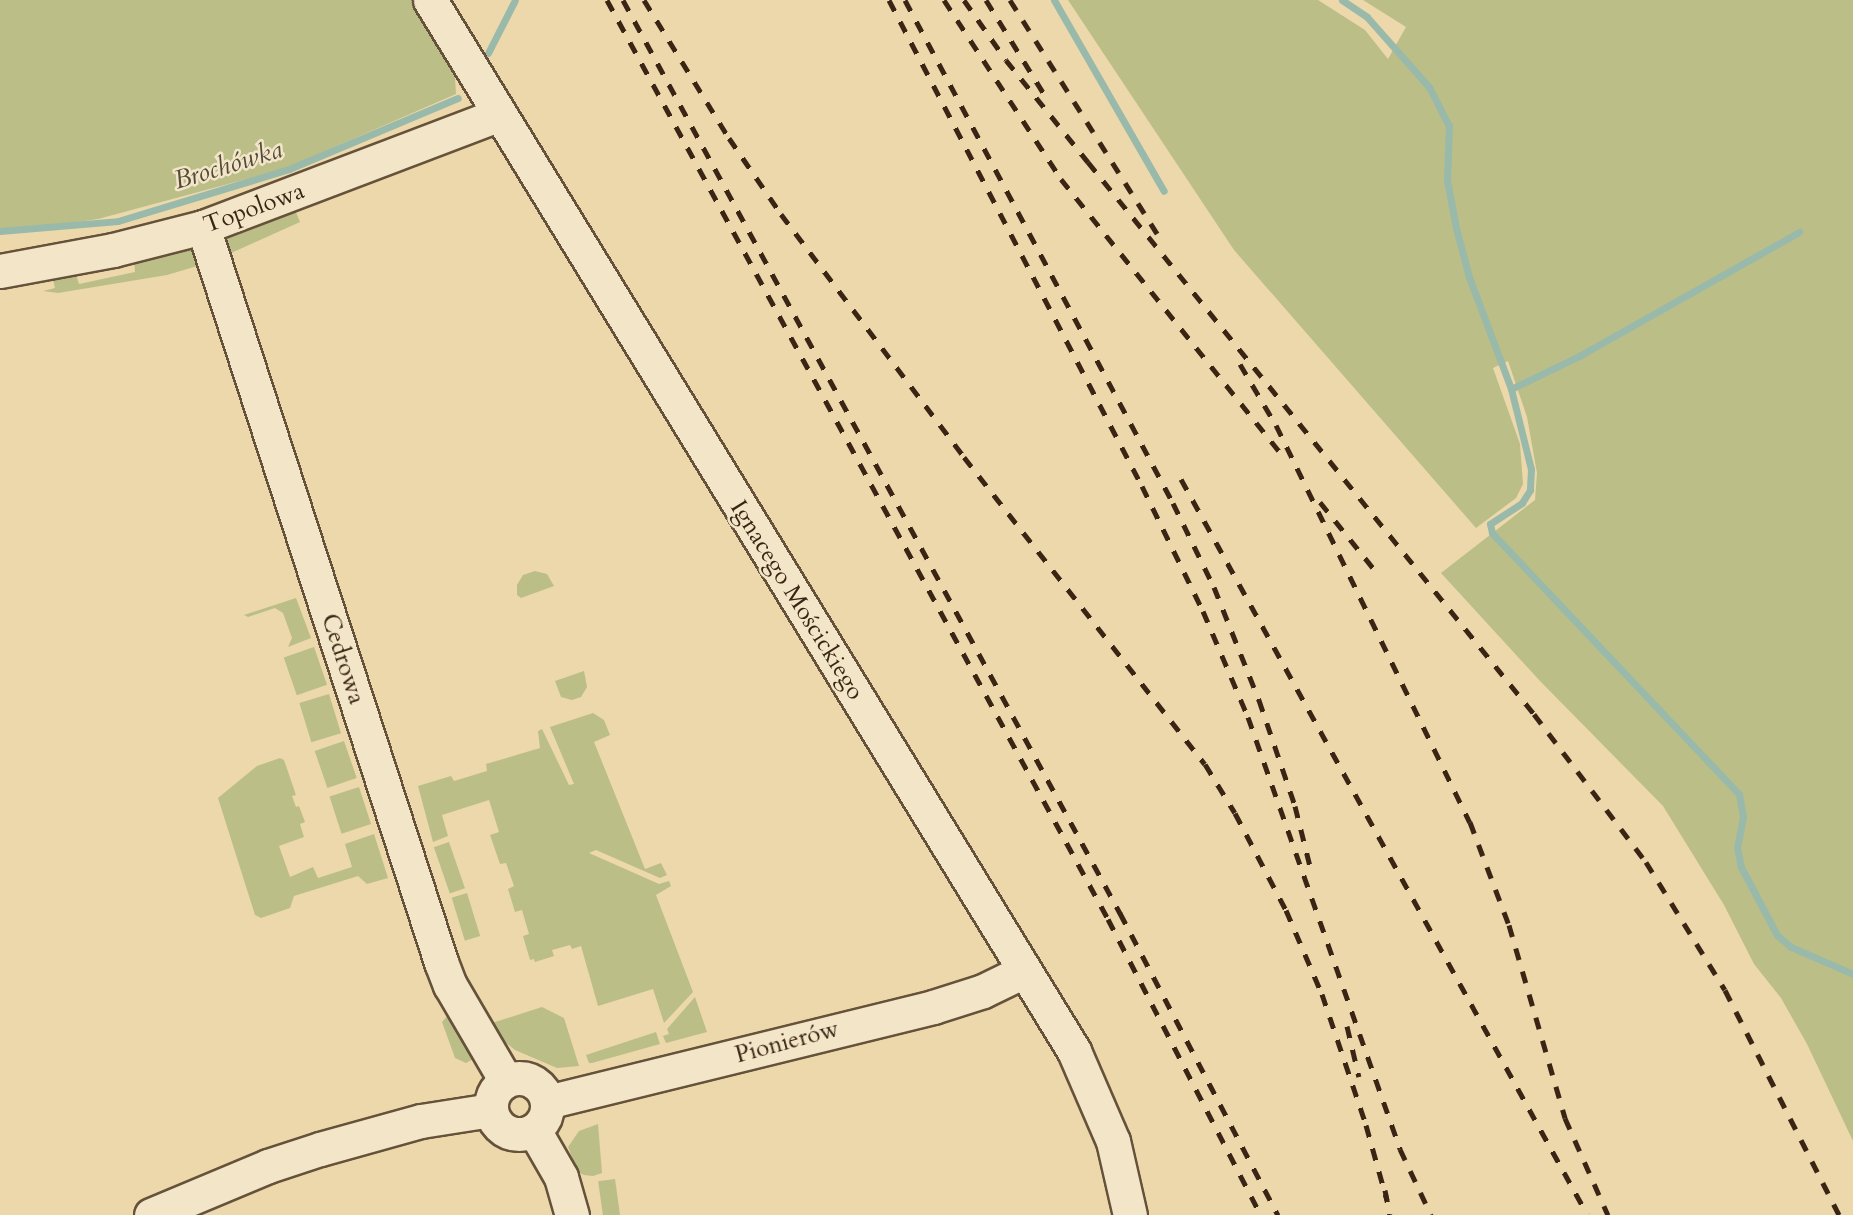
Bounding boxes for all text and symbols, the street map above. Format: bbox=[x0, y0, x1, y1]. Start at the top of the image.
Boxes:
water label: Brochówka bbox=[170, 134, 286, 196]
street label: Topolowa bbox=[200, 177, 308, 239]
street label: Ignacego Mościckiego bbox=[724, 495, 870, 705]
street label: Cedrowa bbox=[315, 610, 371, 708]
street label: Pionierów bbox=[732, 1014, 842, 1070]

